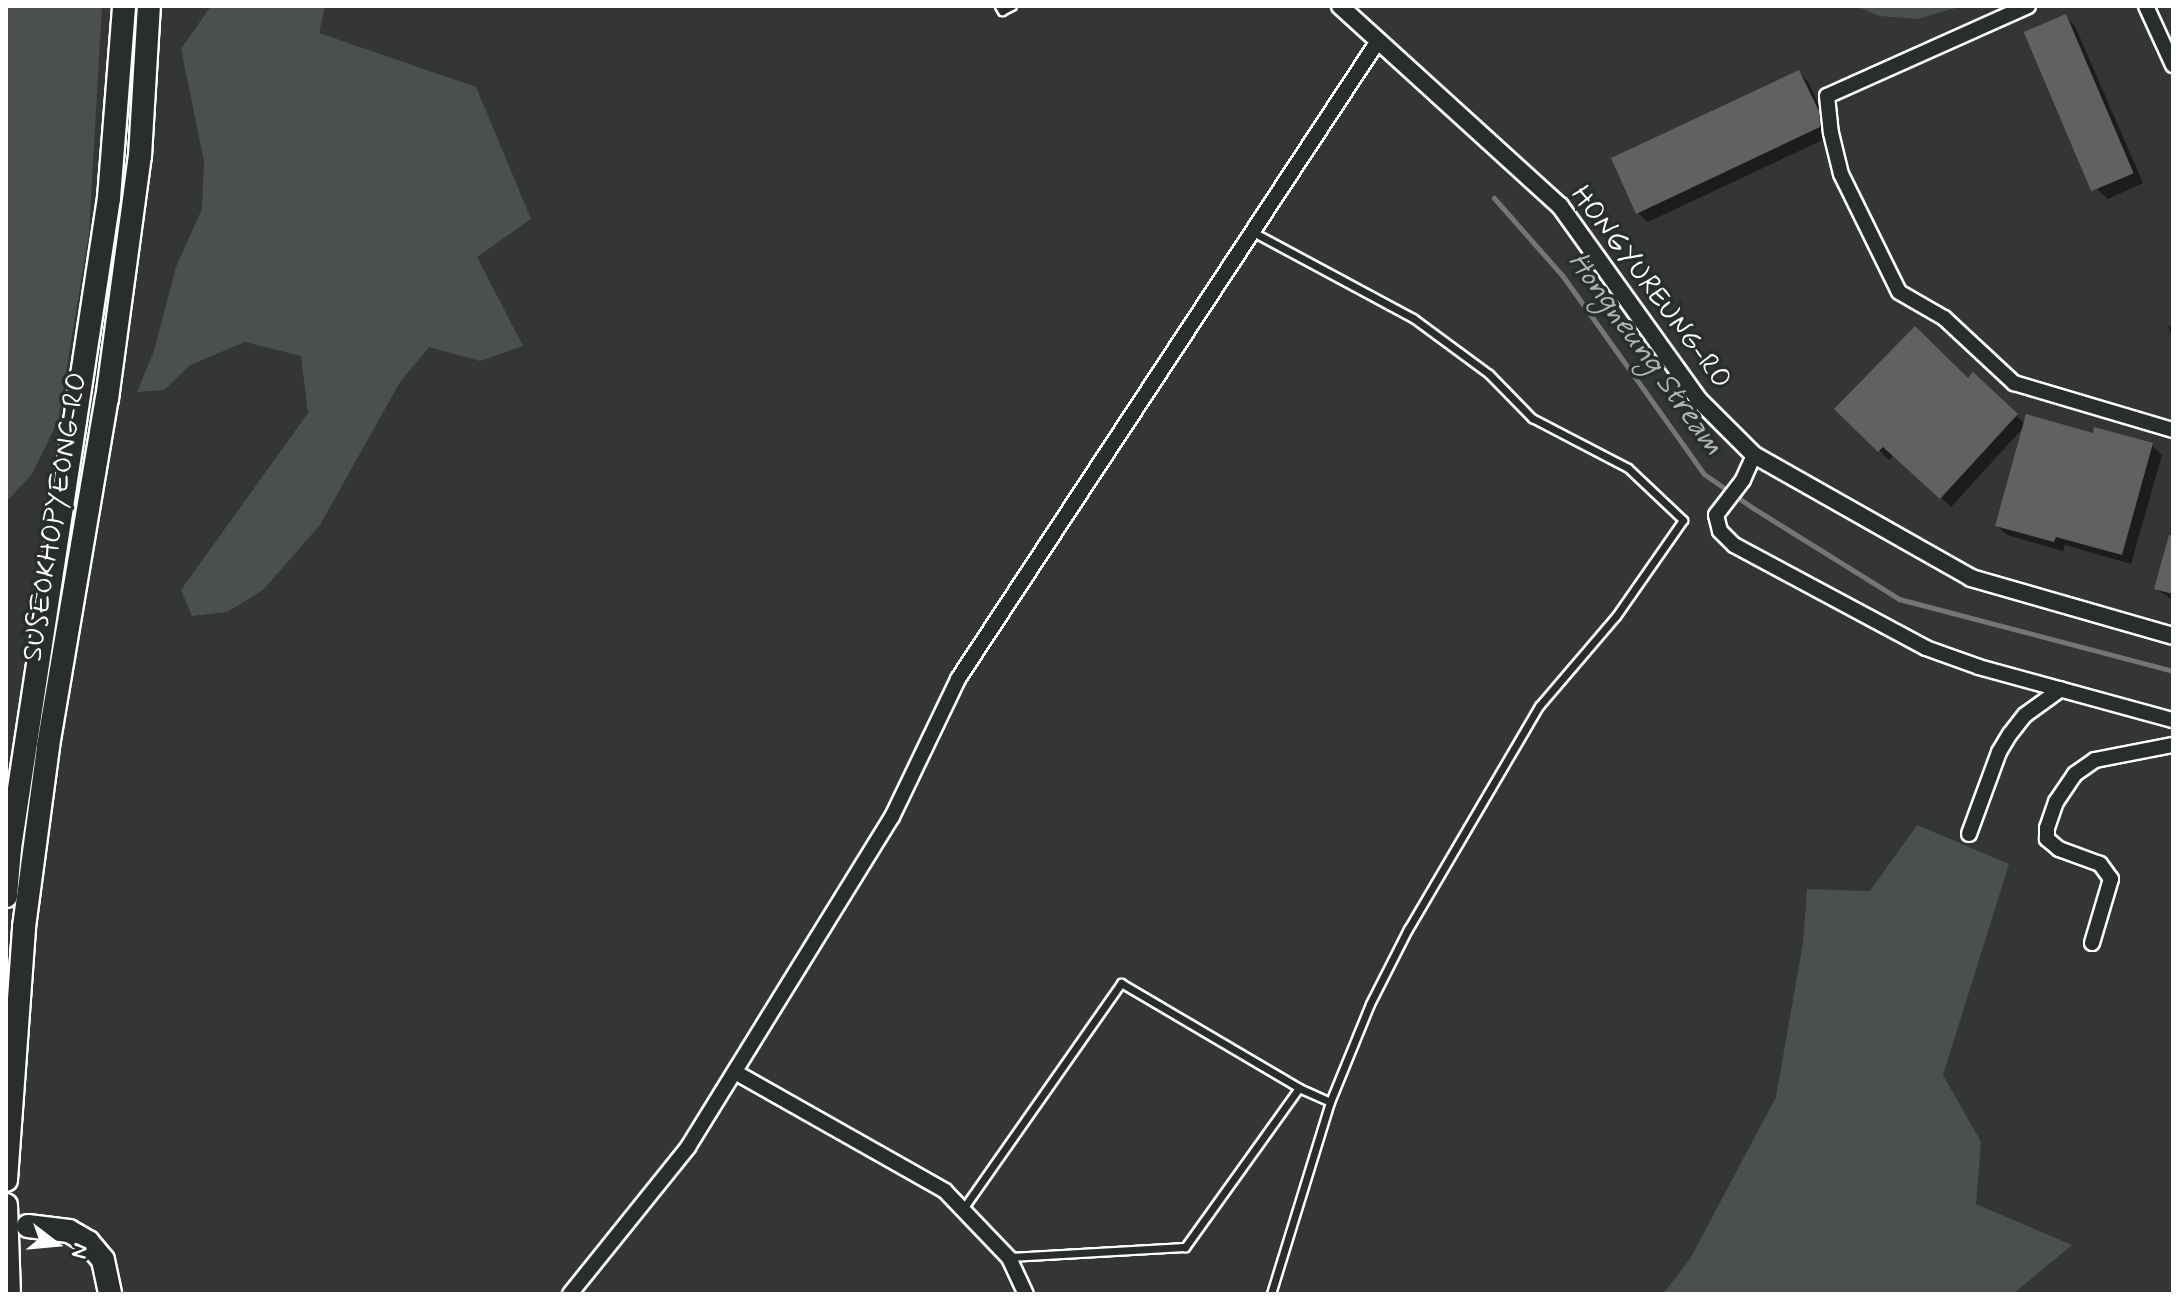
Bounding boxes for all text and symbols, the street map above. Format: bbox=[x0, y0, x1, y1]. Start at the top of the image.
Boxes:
street label: HONGYUREUNG-RO bbox=[1563, 180, 1737, 396]
water label: Hongneung Stream bbox=[1559, 245, 1731, 463]
street label: SUSEOKHOPYEONG-RO bbox=[17, 370, 95, 664]
north arrow bbox=[16, 1204, 96, 1284]
text: N bbox=[64, 1240, 95, 1262]

